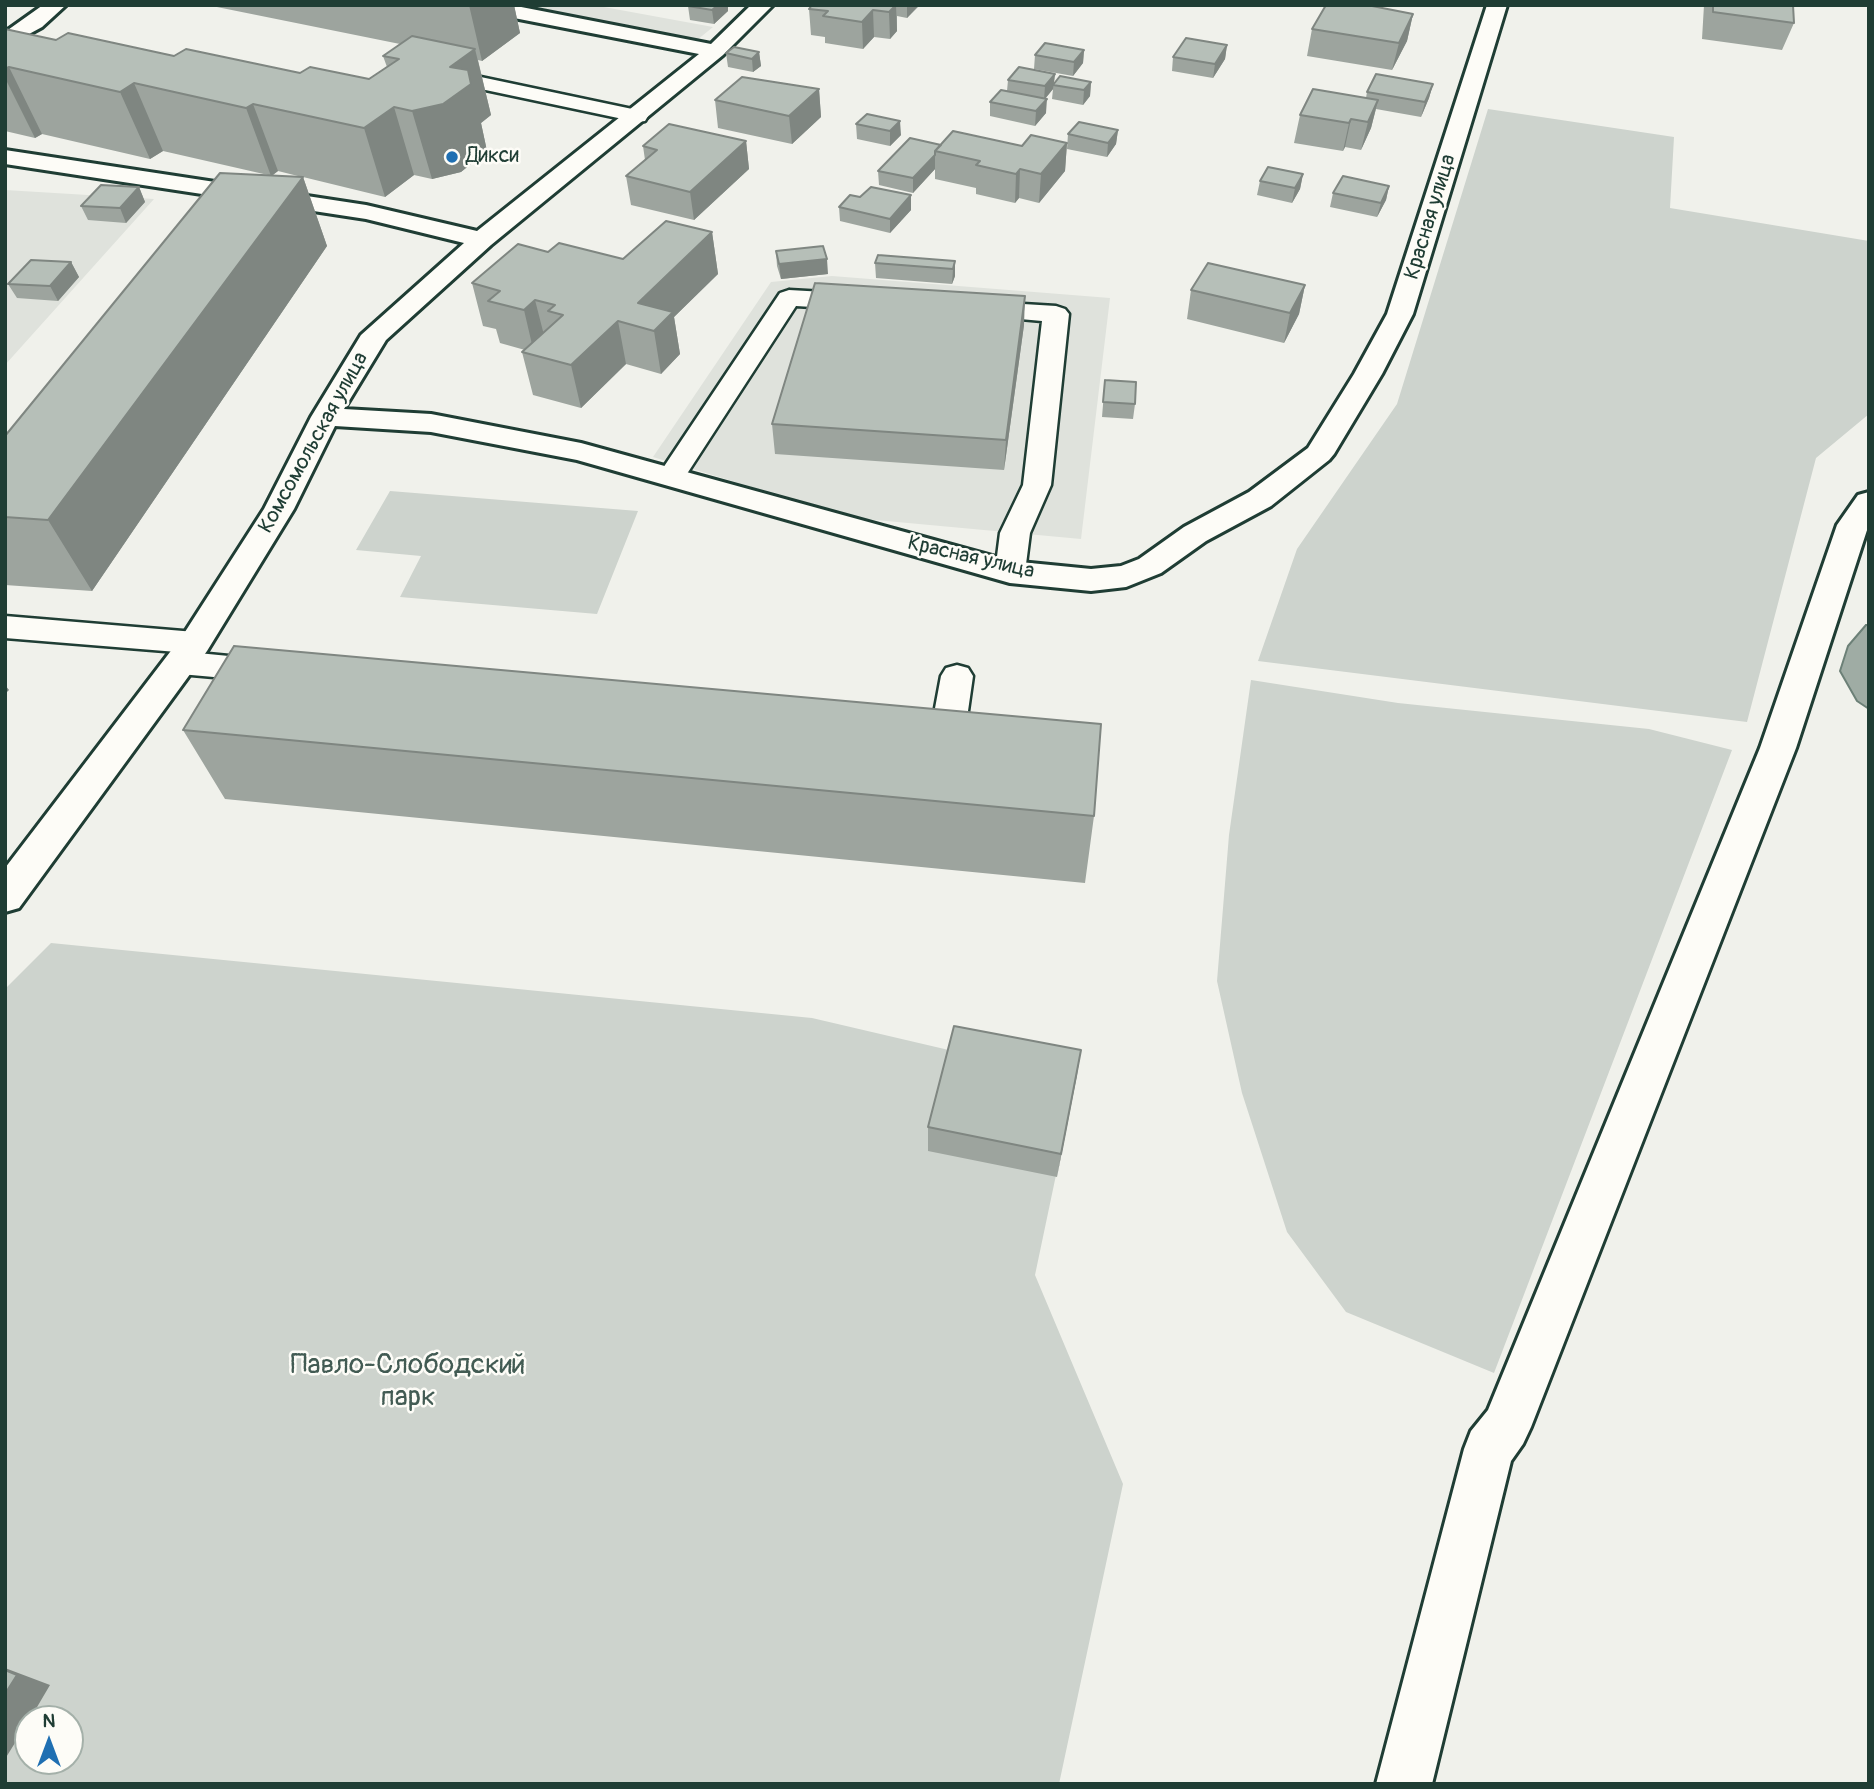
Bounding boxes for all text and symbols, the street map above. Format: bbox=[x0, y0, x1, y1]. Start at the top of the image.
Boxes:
place label: Дикси bbox=[466, 144, 519, 170]
marker: Дикси bbox=[444, 149, 460, 165]
street label: Красная улица bbox=[1400, 151, 1462, 283]
street label: Комсомольская улица bbox=[254, 348, 374, 538]
street label: Красная улица bbox=[905, 531, 1037, 585]
park label: Павло-Слободский парк bbox=[291, 1349, 525, 1415]
north arrow bbox=[14, 1705, 84, 1775]
text: N bbox=[43, 1709, 55, 1733]

